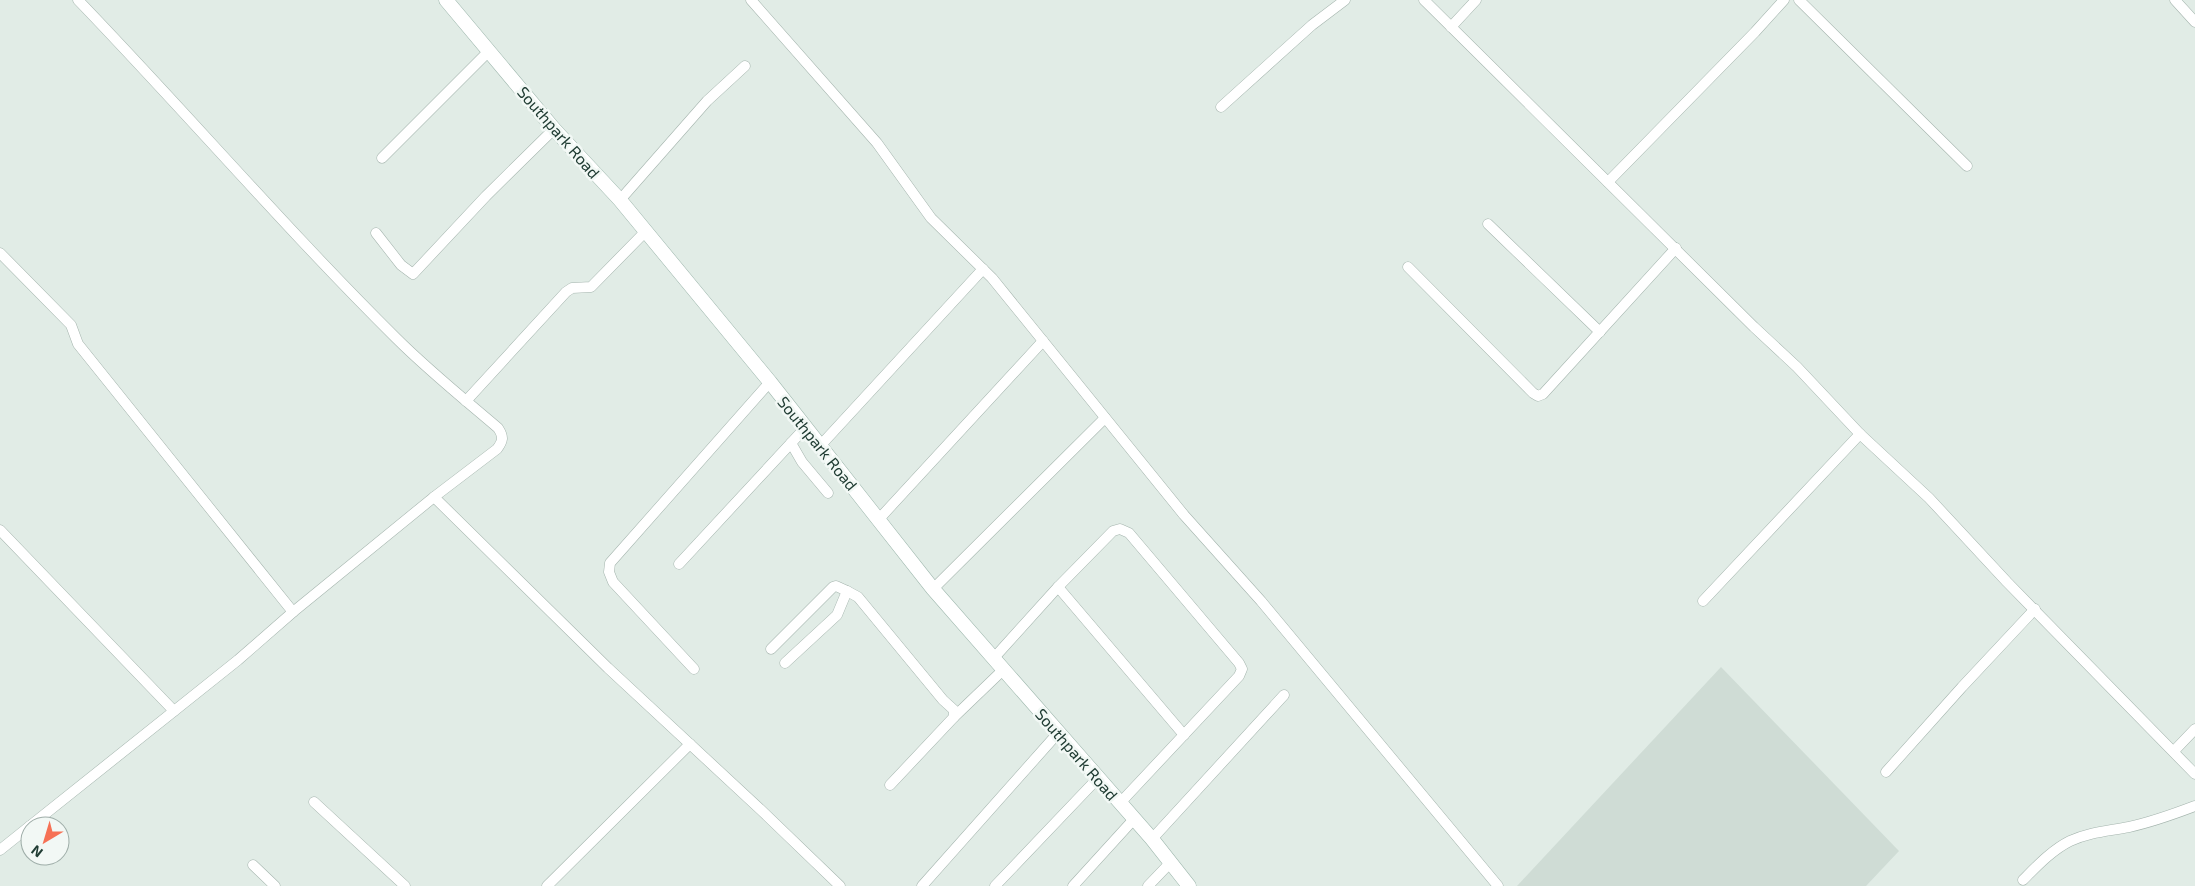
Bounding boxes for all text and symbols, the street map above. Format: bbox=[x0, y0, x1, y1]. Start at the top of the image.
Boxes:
street label: Southpark Road bbox=[514, 82, 604, 182]
street label: Southpark Road bbox=[774, 392, 862, 494]
street label: Southpark Road bbox=[1032, 704, 1122, 804]
north arrow bbox=[20, 816, 70, 866]
text: N bbox=[27, 842, 46, 861]

